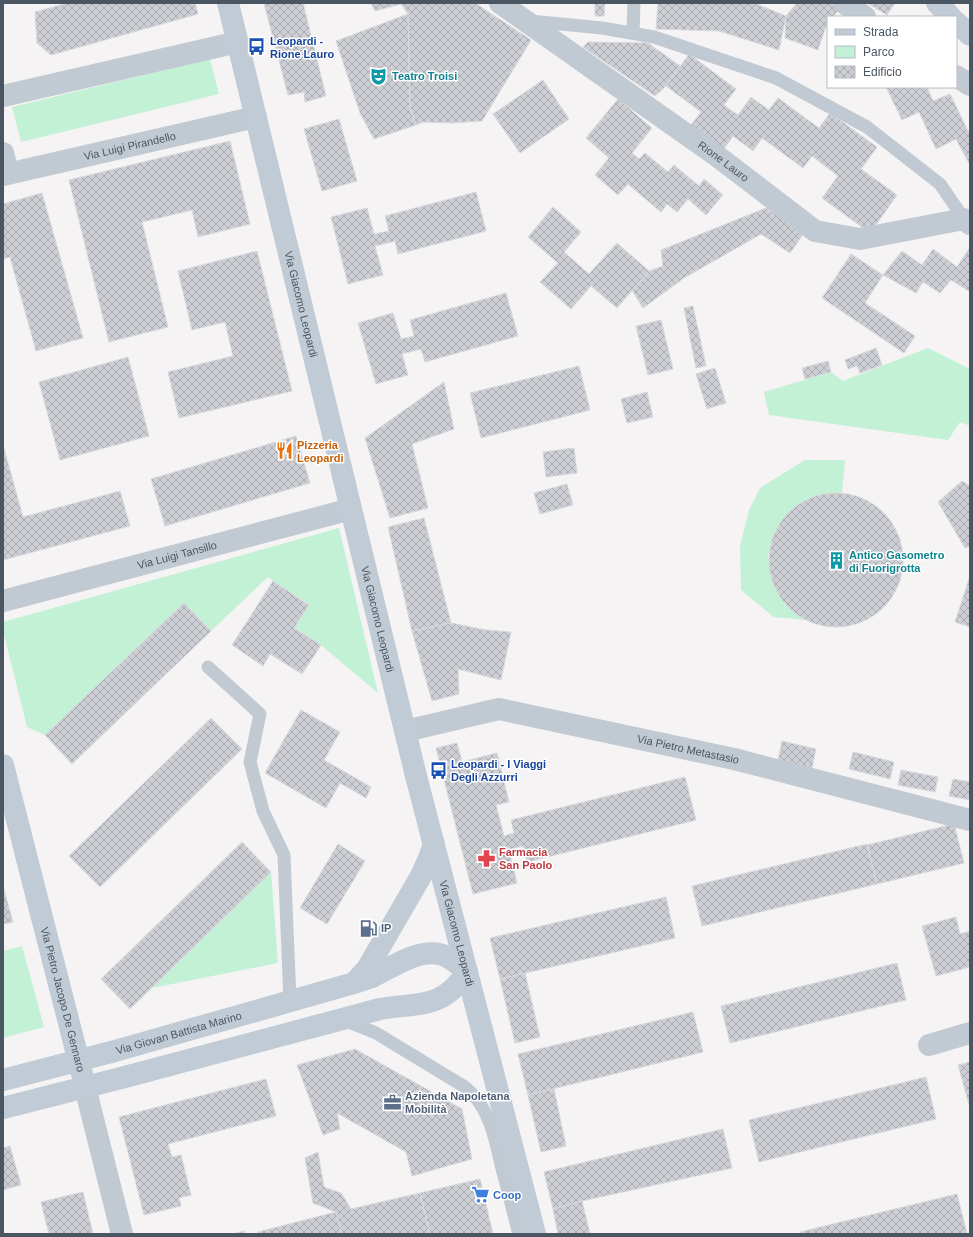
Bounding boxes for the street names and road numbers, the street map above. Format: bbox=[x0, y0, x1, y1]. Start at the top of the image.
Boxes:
street label: Via Luigi Pirandello bbox=[82, 130, 177, 162]
street label: Rione Lauro bbox=[696, 139, 751, 184]
street label: Via Giacomo Leopardi bbox=[283, 250, 320, 358]
street label: Via Luigi Tansillo bbox=[136, 539, 218, 571]
street label: Via Giacomo Leopardi bbox=[359, 565, 397, 673]
street label: Via Pietro Metastasio bbox=[636, 733, 740, 766]
street label: Via Giacomo Leopardi bbox=[437, 879, 476, 987]
street label: Via Pietro Jacopo De Gennaro bbox=[39, 926, 87, 1073]
street label: Via Giovan Battista Marino bbox=[115, 1009, 243, 1056]

